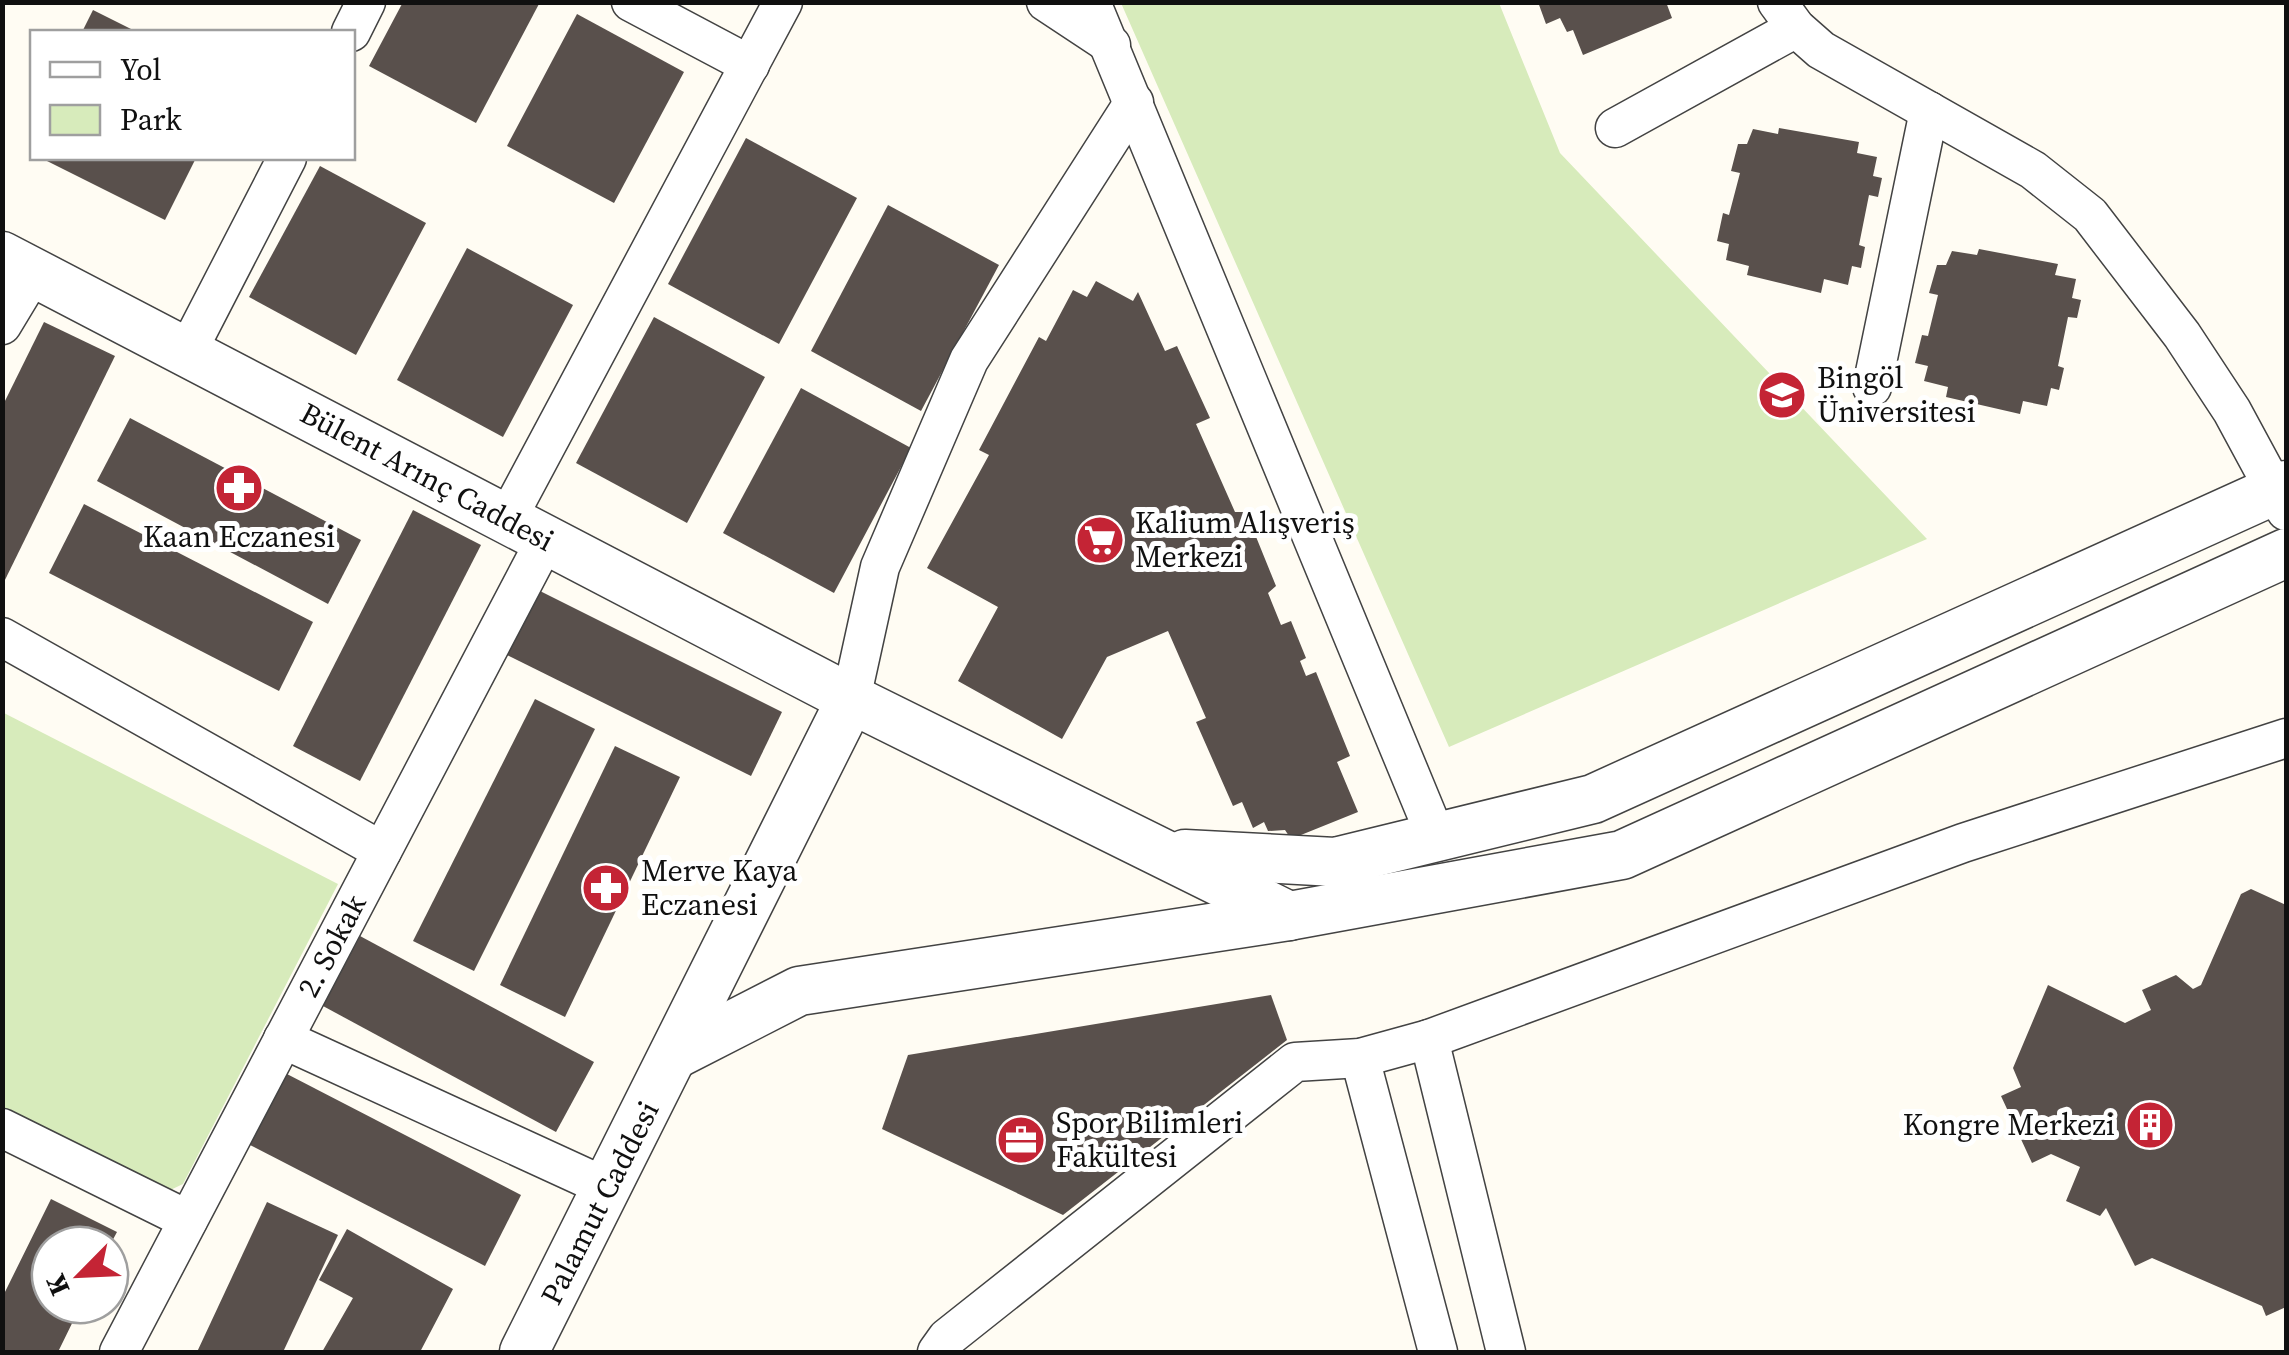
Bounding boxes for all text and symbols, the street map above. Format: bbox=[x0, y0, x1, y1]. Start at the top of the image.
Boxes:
legend bbox=[30, 30, 355, 160]
text: Yol bbox=[120, 49, 161, 90]
text: Park bbox=[120, 99, 182, 140]
place label: Bingöl Üniversitesi bbox=[1817, 357, 1976, 432]
school or university icon: Bingöl Üniversitesi bbox=[1756, 369, 1808, 421]
street label: Bülent Arınç Caddesi bbox=[293, 392, 561, 561]
pharmacy icon: Kaan Eczanesi bbox=[213, 462, 265, 514]
place label: Kalium Alışveriş Merkezi bbox=[1135, 502, 1355, 577]
supermarket icon: Kalium Alışveriş Merkezi bbox=[1074, 514, 1126, 566]
place label: Kaan Eczanesi bbox=[143, 516, 335, 557]
place label: Merve Kaya Eczanesi bbox=[641, 850, 798, 925]
pharmacy icon: Merve Kaya Eczanesi bbox=[580, 862, 632, 914]
street label: 2. Sokak bbox=[287, 887, 376, 1004]
street label: Palamut Caddesi bbox=[531, 1094, 669, 1312]
building icon: Kongre Merkezi bbox=[2124, 1099, 2176, 1151]
place label: Spor Bilimleri Fakültesi bbox=[1056, 1102, 1243, 1177]
place label: Kongre Merkezi bbox=[1903, 1104, 2115, 1145]
office icon: Spor Bilimleri Fakültesi bbox=[995, 1114, 1047, 1166]
north arrow bbox=[30, 1225, 130, 1325]
text: K bbox=[36, 1268, 78, 1302]

